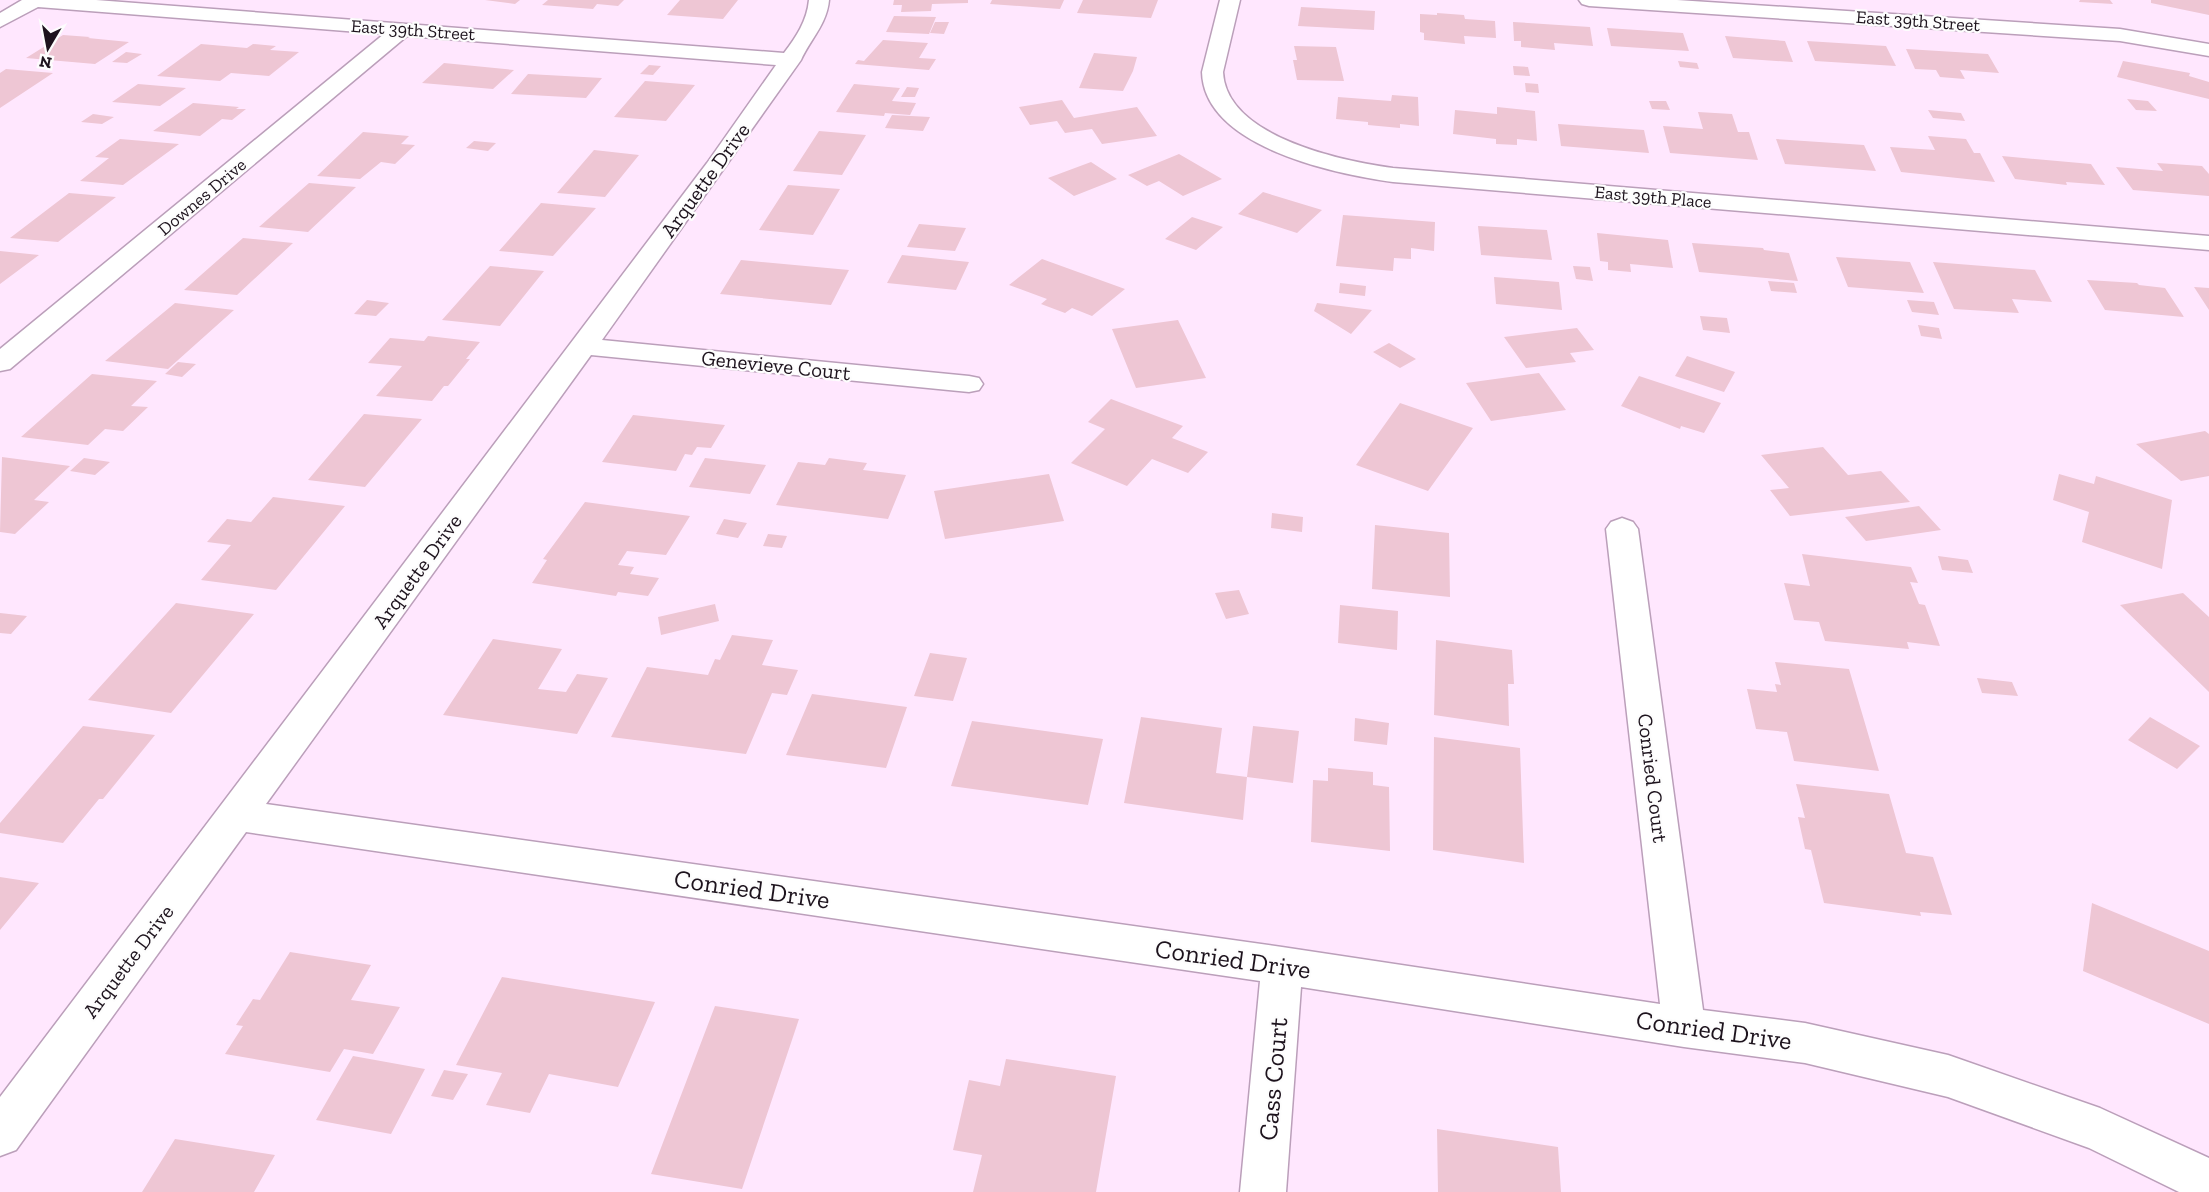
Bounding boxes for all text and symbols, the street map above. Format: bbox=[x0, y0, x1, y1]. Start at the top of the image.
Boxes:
street label: East 39th Street bbox=[1855, 6, 1981, 36]
street label: East 39th Street bbox=[350, 15, 476, 45]
north arrow bbox=[18, 18, 78, 78]
text: N bbox=[38, 52, 53, 73]
street label: Arquette Drive bbox=[655, 118, 755, 242]
street label: Downes Drive bbox=[153, 154, 251, 240]
street label: East 39th Place bbox=[1593, 181, 1713, 213]
street label: Genevieve Court bbox=[700, 345, 852, 385]
street label: Arquette Drive bbox=[367, 509, 467, 633]
street label: Conried Court bbox=[1633, 712, 1673, 844]
street label: Conried Drive bbox=[672, 862, 832, 916]
street label: Arquette Drive bbox=[77, 899, 179, 1022]
street label: Conried Drive bbox=[1153, 932, 1313, 986]
street label: Conried Drive bbox=[1634, 1003, 1794, 1057]
street label: Cass Court bbox=[1252, 1016, 1294, 1142]

